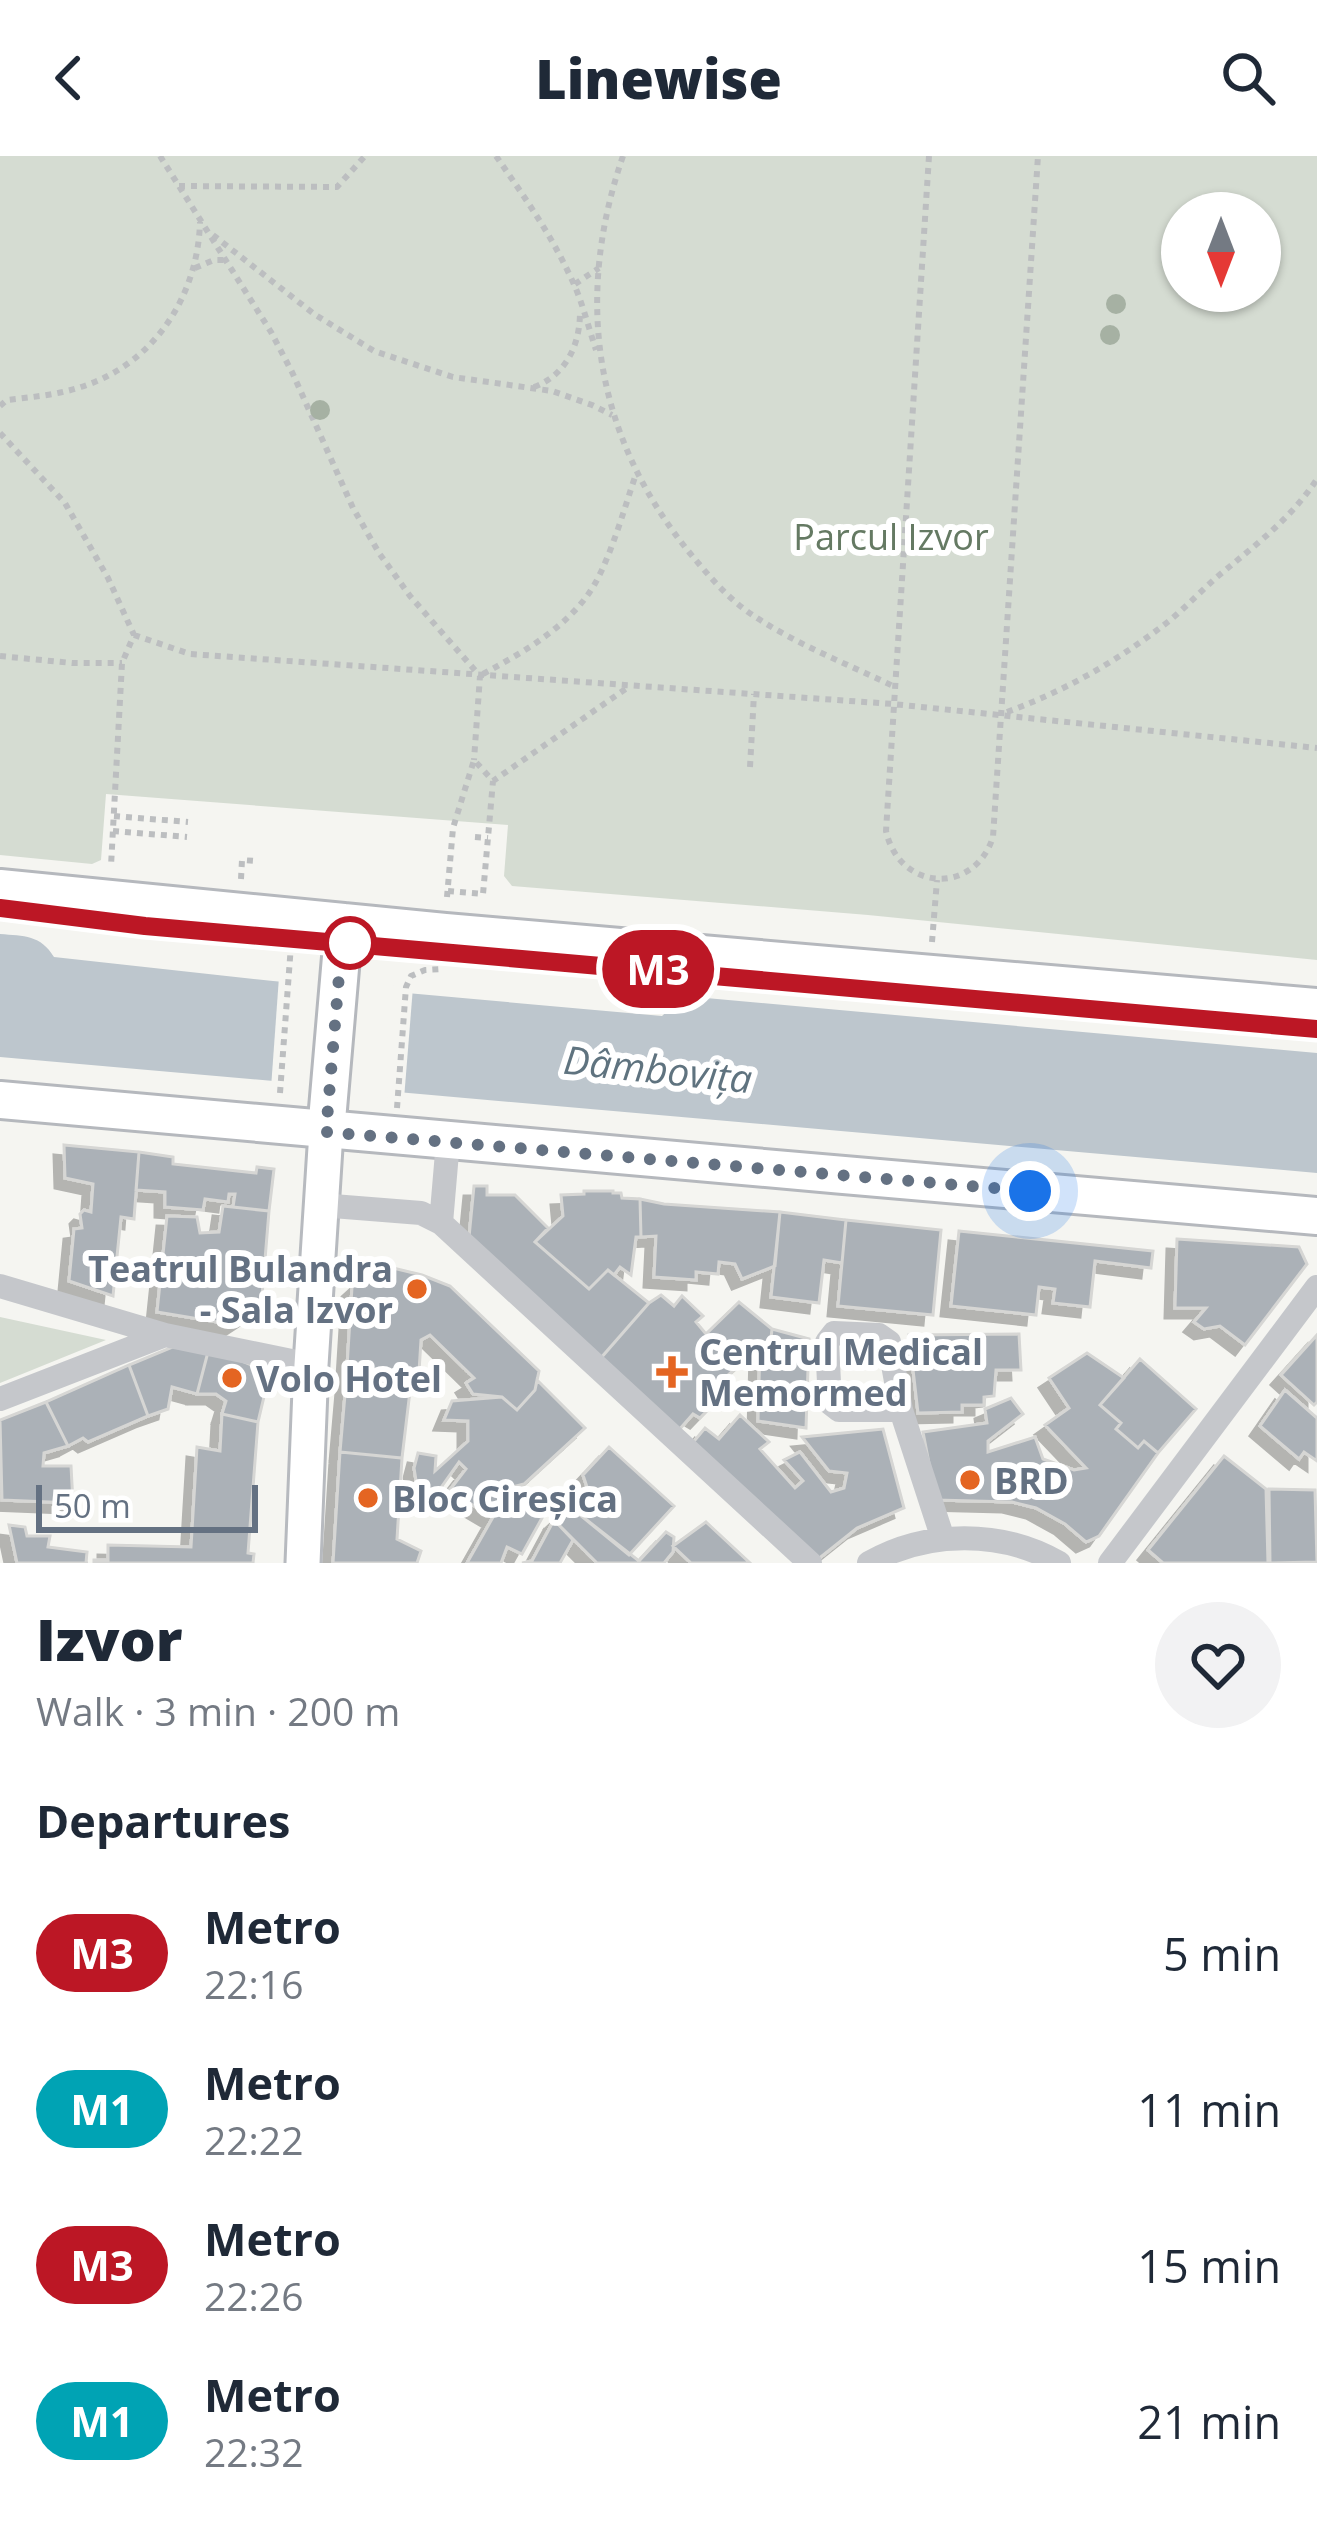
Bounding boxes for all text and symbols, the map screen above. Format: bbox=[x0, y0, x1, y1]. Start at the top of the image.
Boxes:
text: Linewise bbox=[535, 41, 782, 115]
icon: back bbox=[36, 45, 102, 111]
icon: search bbox=[1215, 45, 1281, 111]
north arrow bbox=[1161, 192, 1281, 312]
map controls bbox=[1161, 192, 1281, 312]
park label: Parcul Izvor bbox=[793, 512, 989, 561]
unlabelled marker bbox=[325, 918, 375, 968]
line badge: M3 bbox=[604, 930, 712, 1008]
text: M3 bbox=[626, 940, 690, 997]
water label: Dâmbovița bbox=[561, 1032, 755, 1104]
your location bbox=[1000, 1161, 1060, 1221]
place label: Teatrul Bulandra - Sala Izvor bbox=[88, 1244, 393, 1334]
marker: Teatrul Bulandra - Sala Izvor bbox=[404, 1276, 430, 1302]
place label: Centrul Medical Memormed bbox=[699, 1327, 983, 1417]
place label: Volo Hotel bbox=[256, 1354, 442, 1403]
marker: Centrul Medical Memormed bbox=[656, 1356, 688, 1388]
marker: Volo Hotel bbox=[219, 1365, 245, 1391]
place label: BRD bbox=[994, 1456, 1069, 1505]
marker: BRD bbox=[957, 1467, 983, 1493]
place label: Bloc Cireșica bbox=[392, 1474, 618, 1523]
scale bar bbox=[36, 1479, 258, 1532]
text: 50 m bbox=[54, 1483, 131, 1528]
marker: Bloc Cireșica bbox=[355, 1485, 381, 1511]
text: Izvor bbox=[36, 1600, 183, 1678]
button: heart bbox=[1155, 1602, 1281, 1728]
text: Walk · 3 min · 200 m bbox=[36, 1684, 400, 1737]
text: Departures bbox=[36, 1790, 291, 1851]
text: Metro bbox=[204, 1896, 341, 1957]
text: 5 min bbox=[1163, 1923, 1281, 1984]
text: M3 bbox=[70, 1924, 134, 1981]
text: 22:16 bbox=[204, 1957, 303, 2010]
text: Metro bbox=[204, 2052, 341, 2113]
text: 11 min bbox=[1137, 2079, 1281, 2140]
text: M1 bbox=[70, 2080, 134, 2137]
text: 22:22 bbox=[204, 2113, 303, 2166]
text: Metro bbox=[204, 2208, 341, 2269]
text: 15 min bbox=[1137, 2235, 1281, 2296]
text: M3 bbox=[70, 2236, 134, 2293]
text: 22:26 bbox=[204, 2269, 303, 2322]
text: Metro bbox=[204, 2364, 341, 2425]
text: 21 min bbox=[1137, 2391, 1281, 2452]
text: M1 bbox=[70, 2392, 134, 2449]
text: 22:32 bbox=[204, 2425, 303, 2478]

